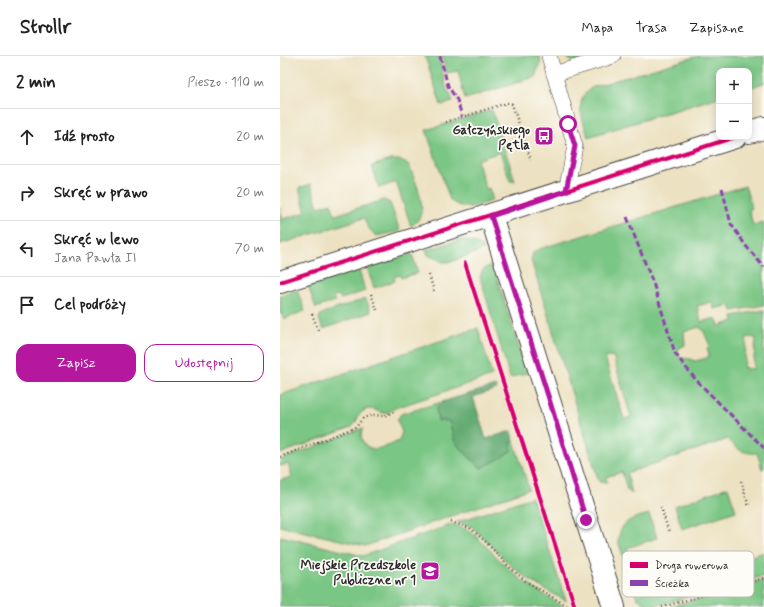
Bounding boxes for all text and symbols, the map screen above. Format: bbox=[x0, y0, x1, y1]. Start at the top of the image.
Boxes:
text: Strollr bbox=[20, 15, 71, 40]
text: Mapa bbox=[582, 19, 613, 37]
text: Trasa bbox=[635, 19, 667, 37]
text: Zapisane bbox=[689, 19, 744, 37]
map controls bbox=[716, 68, 752, 140]
button: + bbox=[716, 68, 752, 104]
text: 2 min bbox=[16, 71, 56, 93]
text: Pieszo · 110 m bbox=[187, 74, 264, 91]
button: − bbox=[716, 104, 752, 140]
route start bbox=[559, 115, 577, 133]
place label: Gałczyńskiego Pętla bbox=[452, 122, 530, 154]
bus stop icon: Gałczyńskiego Pętla bbox=[533, 125, 555, 147]
icon: ahead bbox=[16, 126, 38, 148]
text: Idź prosto bbox=[54, 127, 115, 147]
text: 20 m bbox=[236, 128, 264, 145]
icon: right bbox=[16, 182, 38, 204]
text: Skręć w prawo bbox=[54, 183, 148, 203]
text: 20 m bbox=[236, 184, 264, 201]
text: Skręć w lewo bbox=[54, 230, 139, 250]
icon: left bbox=[16, 238, 38, 260]
text: 70 m bbox=[235, 240, 264, 257]
text: Jana Pawła II bbox=[54, 250, 136, 267]
icon: arrive bbox=[16, 294, 38, 316]
text: Cel podróży bbox=[54, 295, 126, 315]
button: Zapisz bbox=[16, 344, 136, 382]
button: Udostępnij bbox=[144, 344, 264, 382]
route end bbox=[577, 511, 595, 529]
legend bbox=[622, 551, 754, 597]
place label: Miejskie Przedszkole Publiczne nr 1 bbox=[300, 557, 416, 589]
text: Droga rowerowa bbox=[655, 559, 729, 573]
school or university icon: Miejskie Przedszkole Publiczne nr 1 bbox=[419, 560, 441, 582]
text: Ścieżka bbox=[655, 576, 690, 591]

